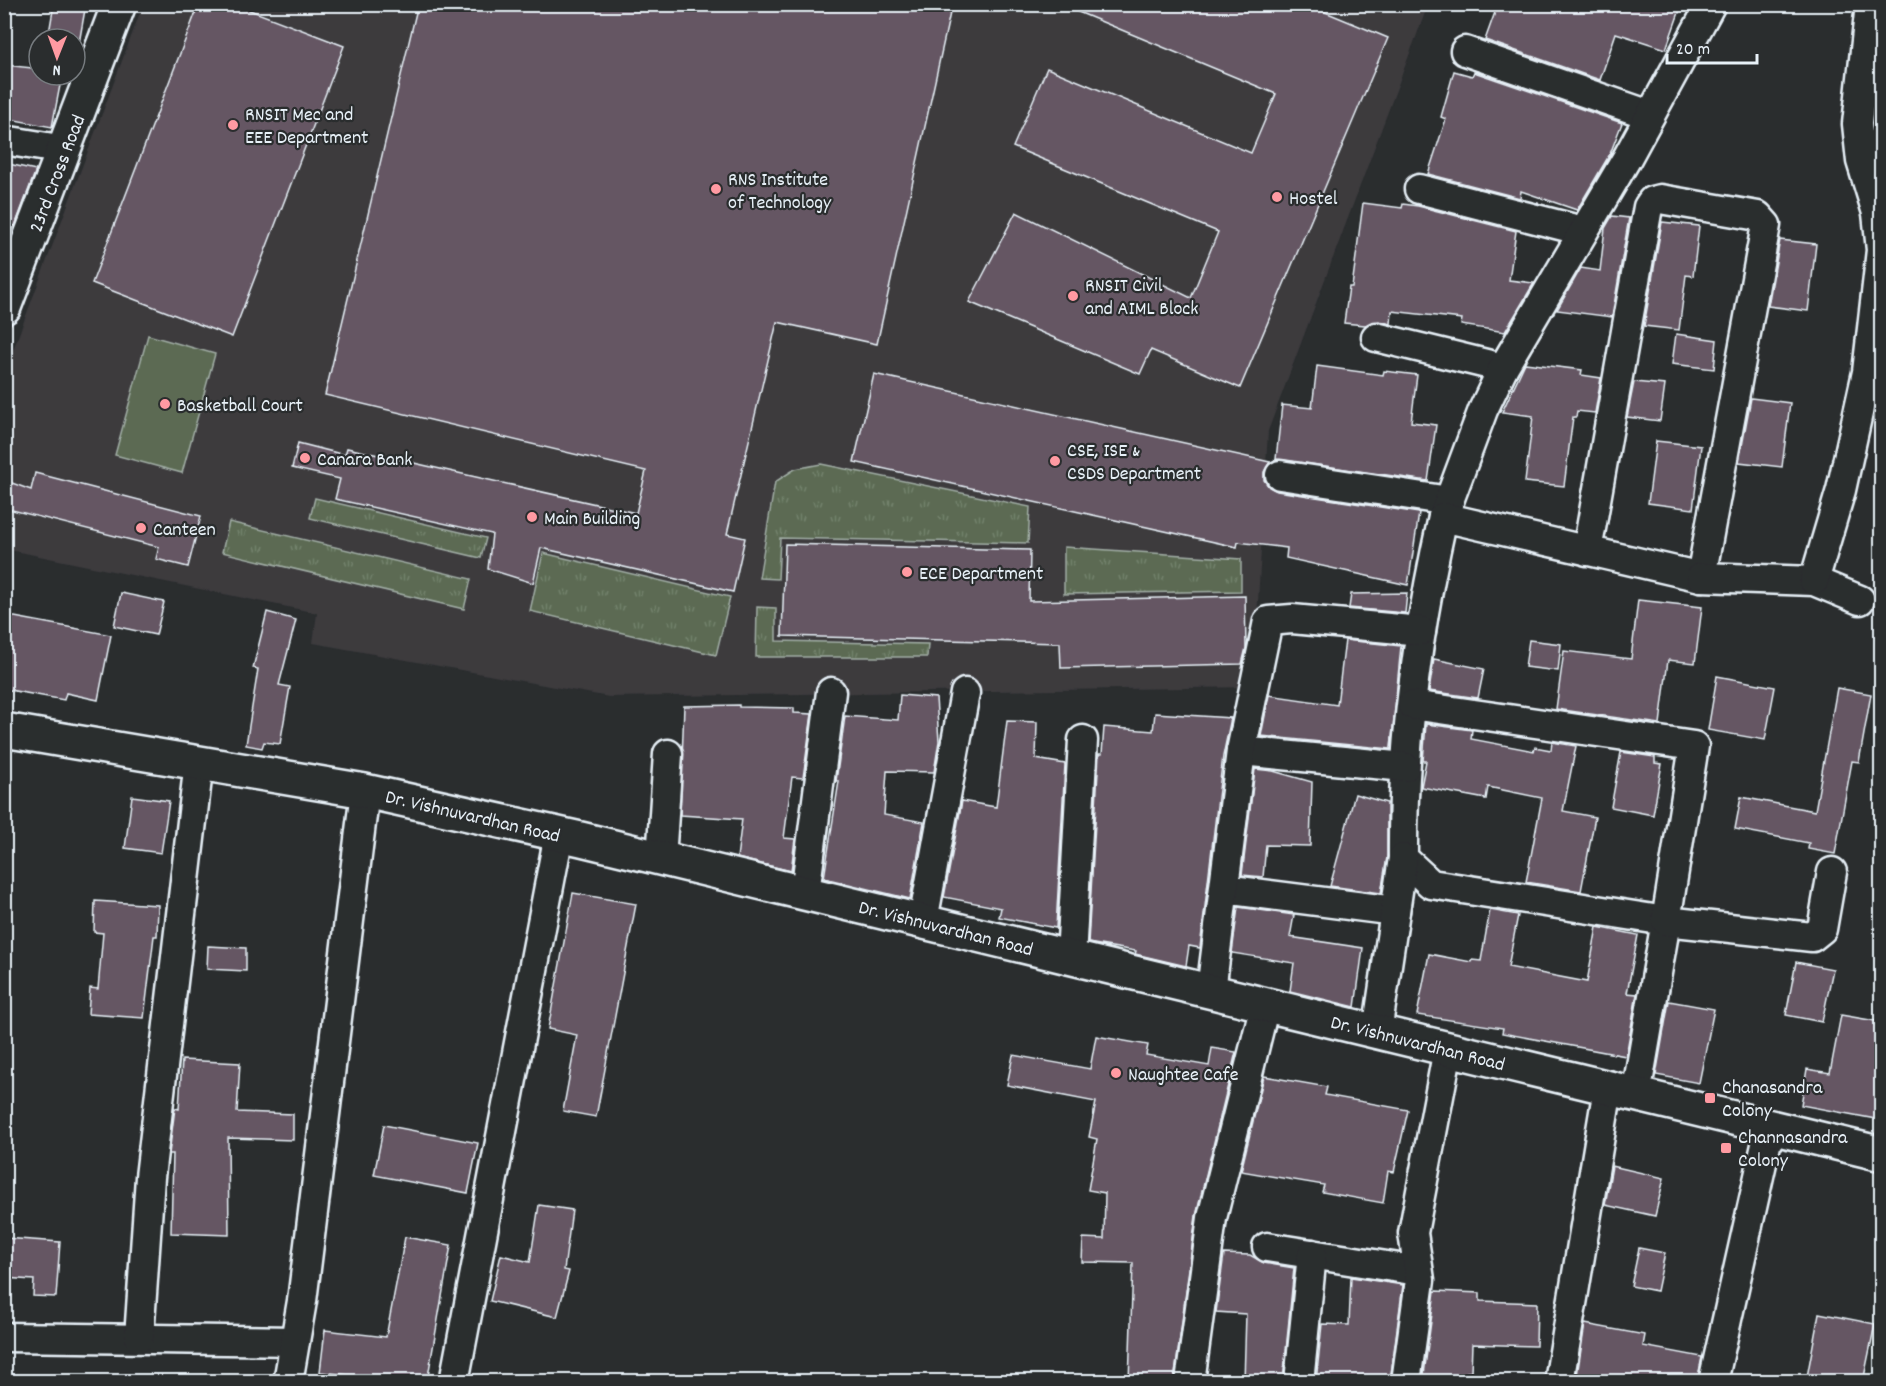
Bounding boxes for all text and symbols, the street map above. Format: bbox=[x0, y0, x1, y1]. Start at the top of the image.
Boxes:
north arrow bbox=[27, 27, 87, 87]
scale bar bbox=[1667, 27, 1757, 65]
text: 20 m bbox=[1676, 38, 1710, 63]
text: N bbox=[53, 58, 61, 81]
place label: RNSIT Mec and EEE Department bbox=[245, 102, 369, 153]
street label: 23rd Cross Road bbox=[24, 111, 94, 237]
marker: RNSIT Mec and EEE Department bbox=[226, 118, 240, 132]
place label: RNS Institute of Technology bbox=[728, 167, 832, 218]
marker: RNS Institute of Technology bbox=[709, 182, 723, 196]
place label: Hostel bbox=[1289, 186, 1338, 214]
marker: Hostel bbox=[1270, 190, 1284, 204]
place label: RNSIT Civil and AIML Block bbox=[1085, 273, 1199, 324]
marker: RNSIT Civil and AIML Block bbox=[1066, 289, 1080, 303]
place label: Basketball Court bbox=[177, 393, 303, 421]
marker: Basketball Court bbox=[158, 397, 172, 411]
place label: CSE, ISE & CSDS Department bbox=[1067, 438, 1201, 489]
place label: Canara Bank bbox=[317, 447, 413, 475]
marker: Canara Bank bbox=[298, 451, 312, 465]
marker: CSE, ISE & CSDS Department bbox=[1048, 454, 1062, 468]
place label: Main Building bbox=[544, 506, 640, 534]
marker: Main Building bbox=[525, 510, 539, 524]
place label: Canteen bbox=[153, 517, 216, 545]
marker: Canteen bbox=[134, 521, 148, 535]
place label: ECE Department bbox=[919, 561, 1043, 589]
marker: ECE Department bbox=[900, 565, 914, 579]
street label: Dr. Vishnuvardhan Road bbox=[382, 784, 563, 852]
street label: Dr. Vishnuvardhan Road bbox=[855, 895, 1035, 965]
street label: Dr. Vishnuvardhan Road bbox=[1327, 1010, 1507, 1080]
place label: Naughtee Cafe bbox=[1128, 1062, 1239, 1090]
marker: Naughtee Cafe bbox=[1109, 1066, 1123, 1080]
place label: Chanasandra Colony bbox=[1722, 1075, 1823, 1126]
marker: Chanasandra Colony bbox=[1703, 1091, 1717, 1105]
place label: Channasandra Colony bbox=[1738, 1125, 1848, 1176]
marker: Channasandra Colony bbox=[1719, 1141, 1733, 1155]

